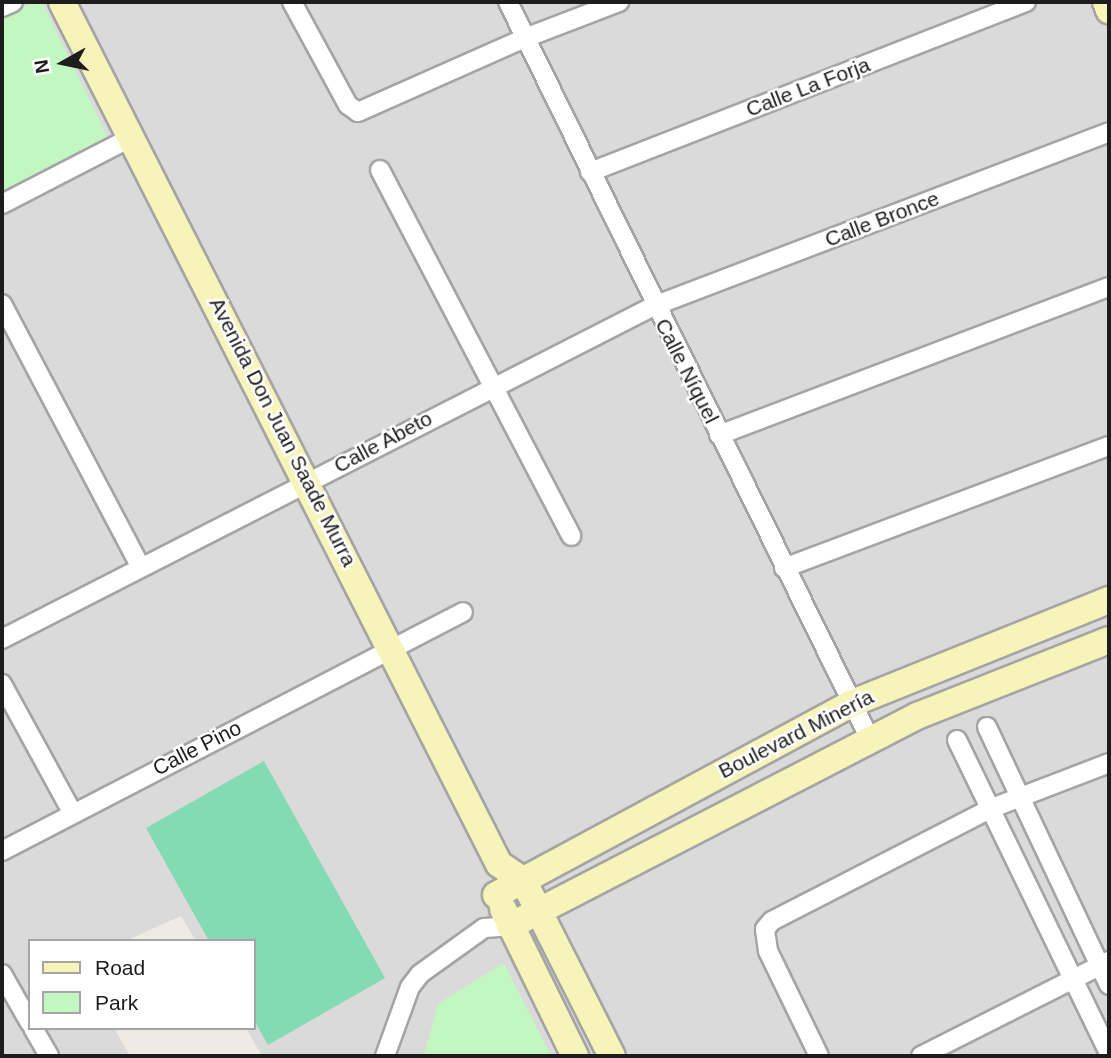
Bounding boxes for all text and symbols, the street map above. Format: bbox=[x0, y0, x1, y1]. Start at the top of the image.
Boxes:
north arrow bbox=[28, 28, 98, 98]
street label: Calle La Forja bbox=[742, 52, 874, 122]
text: N bbox=[30, 58, 53, 75]
street label: Calle Bronce bbox=[821, 186, 943, 252]
street label: Avenida Don Juan Saade Murra bbox=[204, 293, 362, 571]
street label: Calle Níquel bbox=[650, 314, 724, 428]
street label: Calle Abeto bbox=[329, 405, 437, 479]
street label: Boulevard Minería bbox=[714, 684, 878, 784]
street label: Calle Pino bbox=[149, 715, 245, 781]
legend bbox=[28, 939, 256, 1030]
text: Road bbox=[95, 956, 145, 979]
text: Park bbox=[95, 991, 138, 1014]

